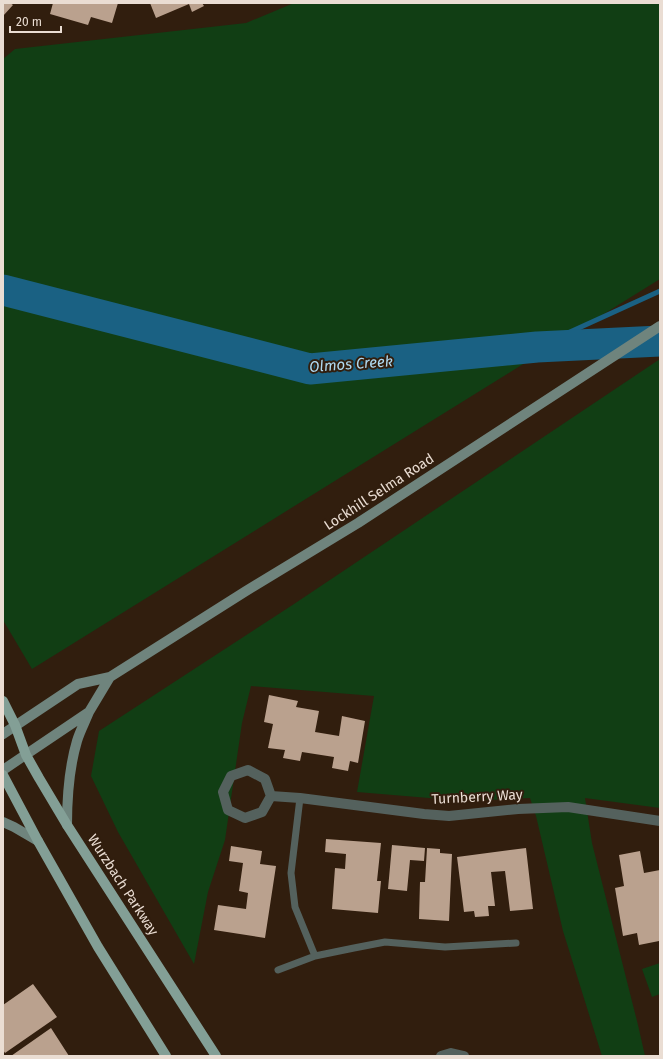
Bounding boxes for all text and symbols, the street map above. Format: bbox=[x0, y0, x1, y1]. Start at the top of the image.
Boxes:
scale bar bbox=[10, 8, 61, 34]
text: 20 m bbox=[16, 15, 42, 29]
water label: Olmos Creek bbox=[309, 352, 393, 376]
street label: Lockhill Selma Road bbox=[321, 450, 437, 534]
street label: Turnberry Way bbox=[431, 786, 523, 808]
street label: Wurzbach Parkway bbox=[84, 831, 162, 939]

